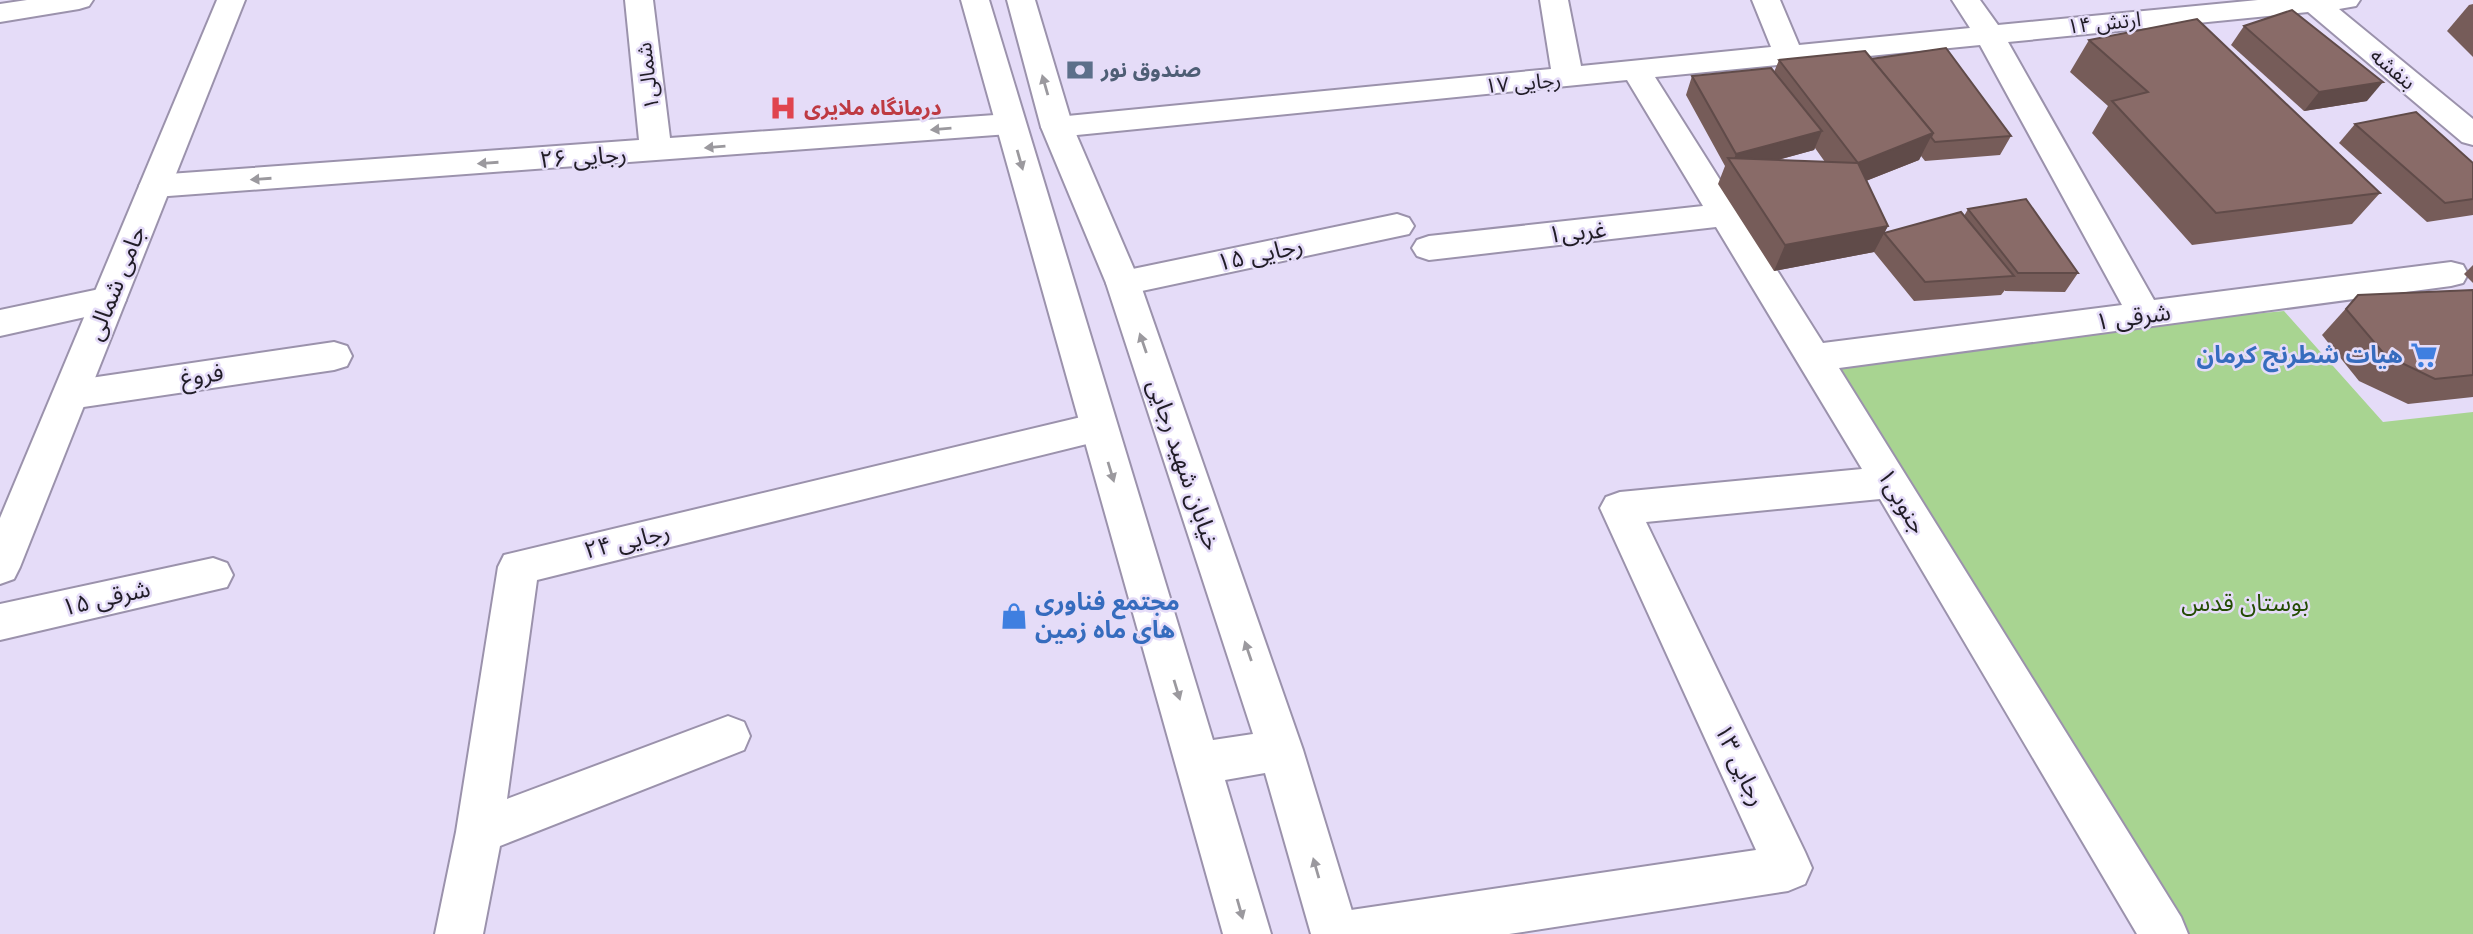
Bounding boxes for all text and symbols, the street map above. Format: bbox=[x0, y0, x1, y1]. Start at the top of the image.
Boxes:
street label: ارتش ۱۴ bbox=[2065, 4, 2142, 40]
street label: شمالی۱ bbox=[629, 41, 665, 111]
street label: بنفشه bbox=[2365, 41, 2422, 95]
bank icon: صندوق نور bbox=[1065, 55, 1095, 85]
place label: صندوق نور bbox=[1100, 55, 1201, 83]
street label: رجایی ۱۷ bbox=[1484, 65, 1562, 99]
one-way arrow bbox=[1039, 74, 1050, 96]
hospital icon: درمانگاه ملایری bbox=[768, 93, 798, 123]
place label: درمانگاه ملایری bbox=[804, 93, 942, 121]
one-way arrow bbox=[930, 124, 952, 135]
street label: رجایی ۲۶ bbox=[538, 136, 628, 175]
one-way arrow bbox=[703, 142, 725, 153]
one-way arrow bbox=[1015, 149, 1026, 171]
one-way arrow bbox=[477, 158, 499, 169]
one-way arrow bbox=[250, 174, 272, 185]
street label: غربی۱ bbox=[1546, 211, 1608, 250]
street label: جامی شمالی bbox=[77, 220, 153, 345]
street label: رجایی ۱۵ bbox=[1213, 227, 1306, 278]
street label: شرقی ۱ bbox=[2093, 294, 2173, 337]
one-way arrow bbox=[1137, 333, 1148, 354]
place label: هیات شطرنج کرمان bbox=[2196, 337, 2403, 373]
supermarket icon: هیات شطرنج کرمان bbox=[2409, 340, 2439, 370]
street label: فروغ bbox=[178, 354, 226, 395]
street label: خیابان شهید رجایی bbox=[1141, 375, 1230, 554]
street label: جنوبی۱ bbox=[1871, 461, 1936, 539]
one-way arrow bbox=[1107, 462, 1117, 483]
street label: رجایی ۲۴ bbox=[580, 514, 673, 565]
street label: شرقی ۱۵ bbox=[58, 570, 153, 623]
place label: مجتمع فناوری های ماه زمین bbox=[1035, 584, 1180, 645]
park label: بوستان قدس bbox=[2181, 585, 2309, 618]
shop icon: مجتمع فناوری های ماه زمین bbox=[999, 601, 1029, 631]
one-way arrow bbox=[1242, 641, 1253, 662]
one-way arrow bbox=[1172, 680, 1182, 701]
street label: رجایی ۱۳ bbox=[1708, 718, 1775, 811]
one-way arrow bbox=[1310, 858, 1320, 879]
one-way arrow bbox=[1235, 898, 1246, 920]

